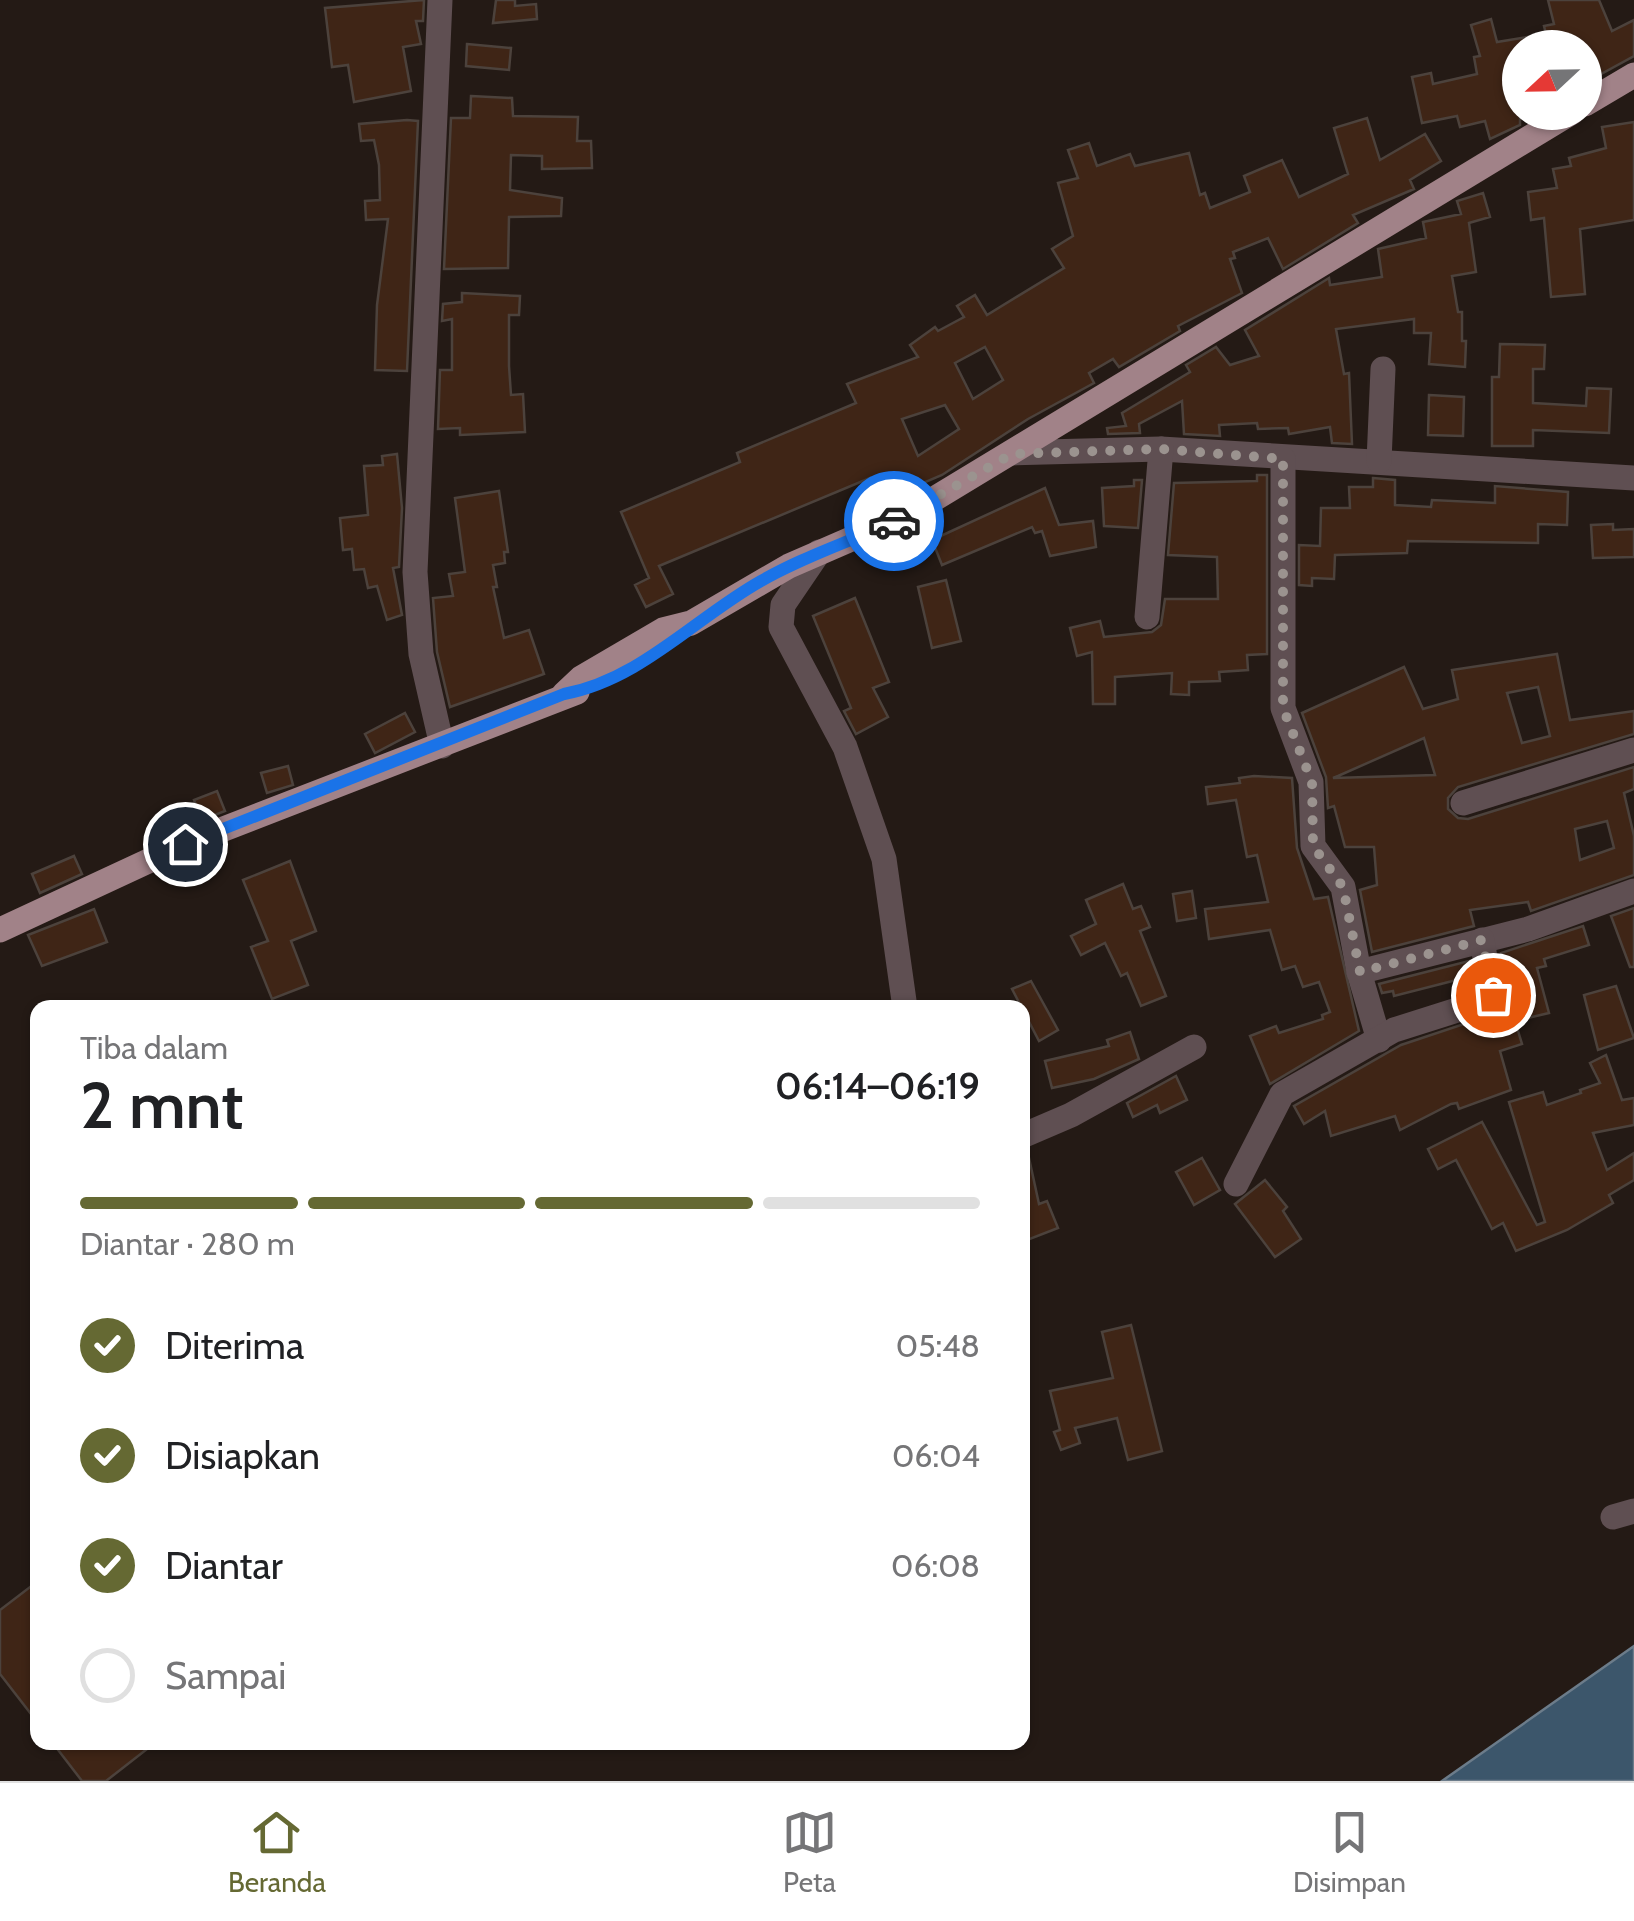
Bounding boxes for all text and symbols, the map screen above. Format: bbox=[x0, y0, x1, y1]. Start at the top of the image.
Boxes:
north arrow bbox=[1502, 30, 1602, 130]
map controls bbox=[1502, 30, 1602, 130]
courier bbox=[844, 471, 944, 571]
icon: car bbox=[867, 494, 922, 549]
pin bbox=[143, 802, 228, 887]
icon: home bbox=[158, 817, 213, 872]
pin bbox=[1451, 953, 1536, 1038]
icon: bag bbox=[1466, 968, 1521, 1023]
text: Tiba dalam bbox=[80, 1028, 228, 1067]
text: 06:14–06:19 bbox=[775, 1062, 980, 1109]
text: 2 mnt bbox=[80, 1065, 243, 1144]
text: Diantar · 280 m bbox=[80, 1224, 295, 1263]
icon: check bbox=[80, 1318, 135, 1373]
text: Diterima bbox=[165, 1322, 304, 1369]
text: 05:48 bbox=[896, 1326, 980, 1365]
icon: check bbox=[80, 1428, 135, 1483]
text: Disiapkan bbox=[165, 1432, 320, 1479]
text: 06:04 bbox=[892, 1436, 980, 1475]
icon: check bbox=[80, 1538, 135, 1593]
text: Diantar bbox=[165, 1542, 283, 1589]
text: 06:08 bbox=[891, 1546, 980, 1585]
text: Sampai bbox=[165, 1652, 286, 1699]
tab: Beranda bbox=[228, 1805, 326, 1899]
tab: Peta bbox=[782, 1805, 837, 1899]
tab: Disimpan bbox=[1293, 1805, 1406, 1899]

